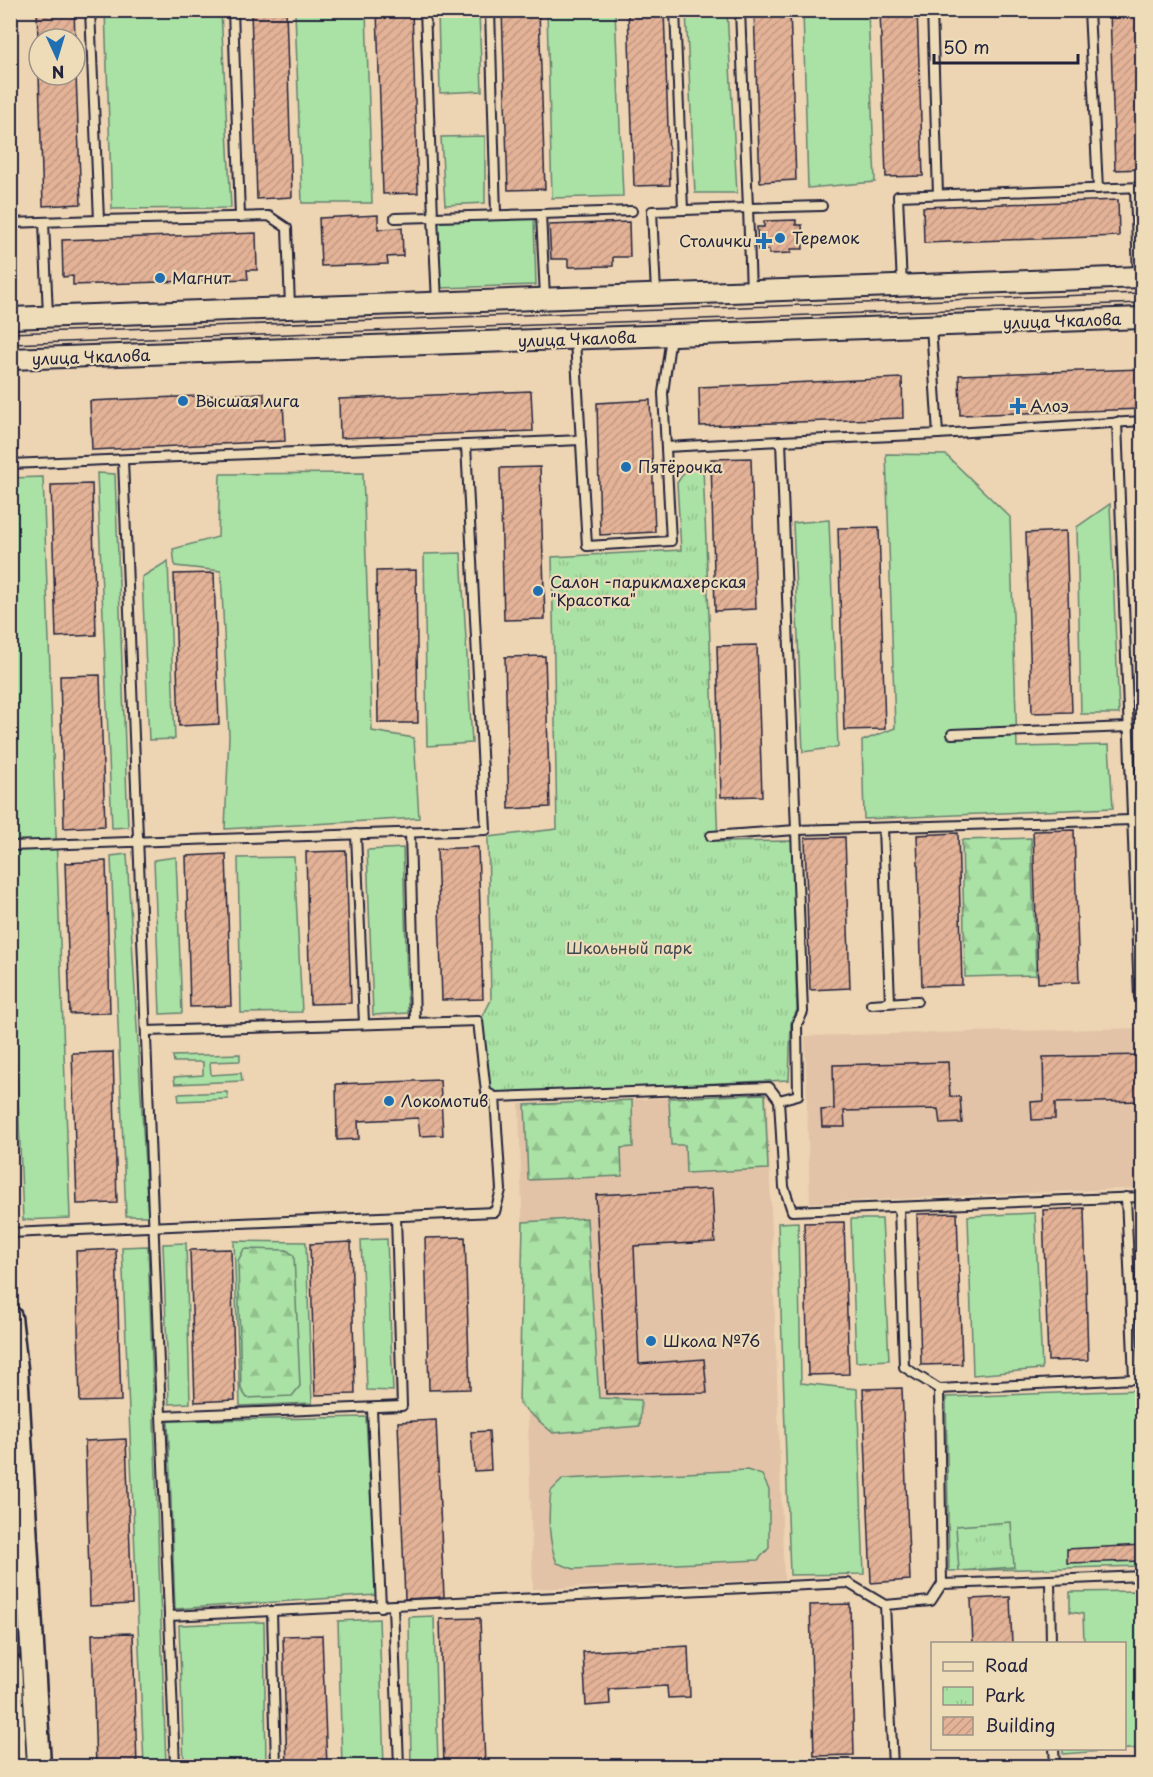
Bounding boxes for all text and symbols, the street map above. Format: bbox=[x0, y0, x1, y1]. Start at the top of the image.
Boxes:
north arrow bbox=[27, 27, 87, 87]
scale bar bbox=[934, 27, 1078, 65]
text: 50 m bbox=[943, 33, 990, 60]
text: N bbox=[51, 61, 65, 85]
place label: Теремок bbox=[792, 225, 860, 249]
place label: Столички bbox=[679, 228, 752, 252]
marker: Теремок bbox=[773, 231, 787, 245]
marker: Столички bbox=[757, 234, 771, 248]
place label: Магнит bbox=[172, 265, 232, 289]
marker: Магнит bbox=[153, 271, 167, 285]
street label: улица Чкалова bbox=[1002, 306, 1122, 334]
street label: улица Чкалова bbox=[517, 324, 637, 352]
street label: улица Чкалова bbox=[31, 342, 151, 370]
place label: Высшая лига bbox=[195, 388, 299, 412]
place label: Алоэ bbox=[1030, 393, 1069, 417]
marker: Высшая лига bbox=[176, 394, 190, 408]
marker: Алоэ bbox=[1011, 399, 1025, 413]
place label: Пятёрочка bbox=[638, 454, 723, 478]
marker: Пятёрочка bbox=[619, 460, 633, 474]
place label: Салон -парикмахерская "Красотка" bbox=[550, 569, 747, 611]
marker: Салон -парикмахерская "Красотка" bbox=[531, 584, 545, 598]
park label: Школьный парк bbox=[566, 935, 692, 959]
place label: Локомотив bbox=[401, 1088, 488, 1112]
marker: Локомотив bbox=[382, 1094, 396, 1108]
place label: Школа №76 bbox=[663, 1328, 760, 1352]
marker: Школа №76 bbox=[644, 1334, 658, 1348]
legend bbox=[931, 1642, 1126, 1750]
text: Road bbox=[985, 1651, 1029, 1678]
text: Park bbox=[985, 1681, 1025, 1708]
text: Building bbox=[985, 1711, 1055, 1738]

